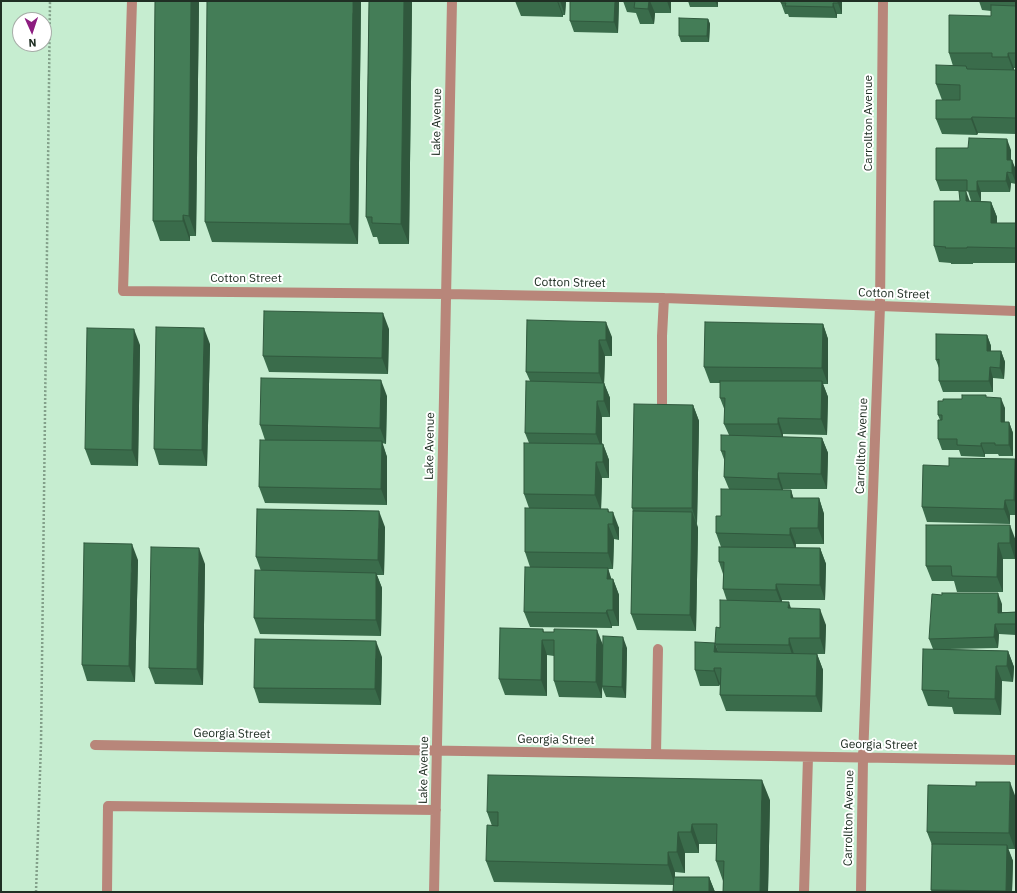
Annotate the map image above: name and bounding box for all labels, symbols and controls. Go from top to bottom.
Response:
north arrow [12,12,52,52]
text: N [28,36,37,50]
street label: Carrollton Avenue [862,75,876,171]
street label: Lake Avenue [429,88,445,156]
street label: Cotton Street [210,272,282,286]
street label: Cotton Street [534,275,606,291]
street label: Cotton Street [858,286,930,302]
street label: Carrollton Avenue [853,398,871,494]
street label: Lake Avenue [422,412,438,480]
street label: Georgia Street [193,726,271,742]
street label: Georgia Street [517,732,595,748]
street label: Lake Avenue [416,736,432,804]
street label: Georgia Street [840,737,918,753]
street label: Carrollton Avenue [841,770,857,866]

